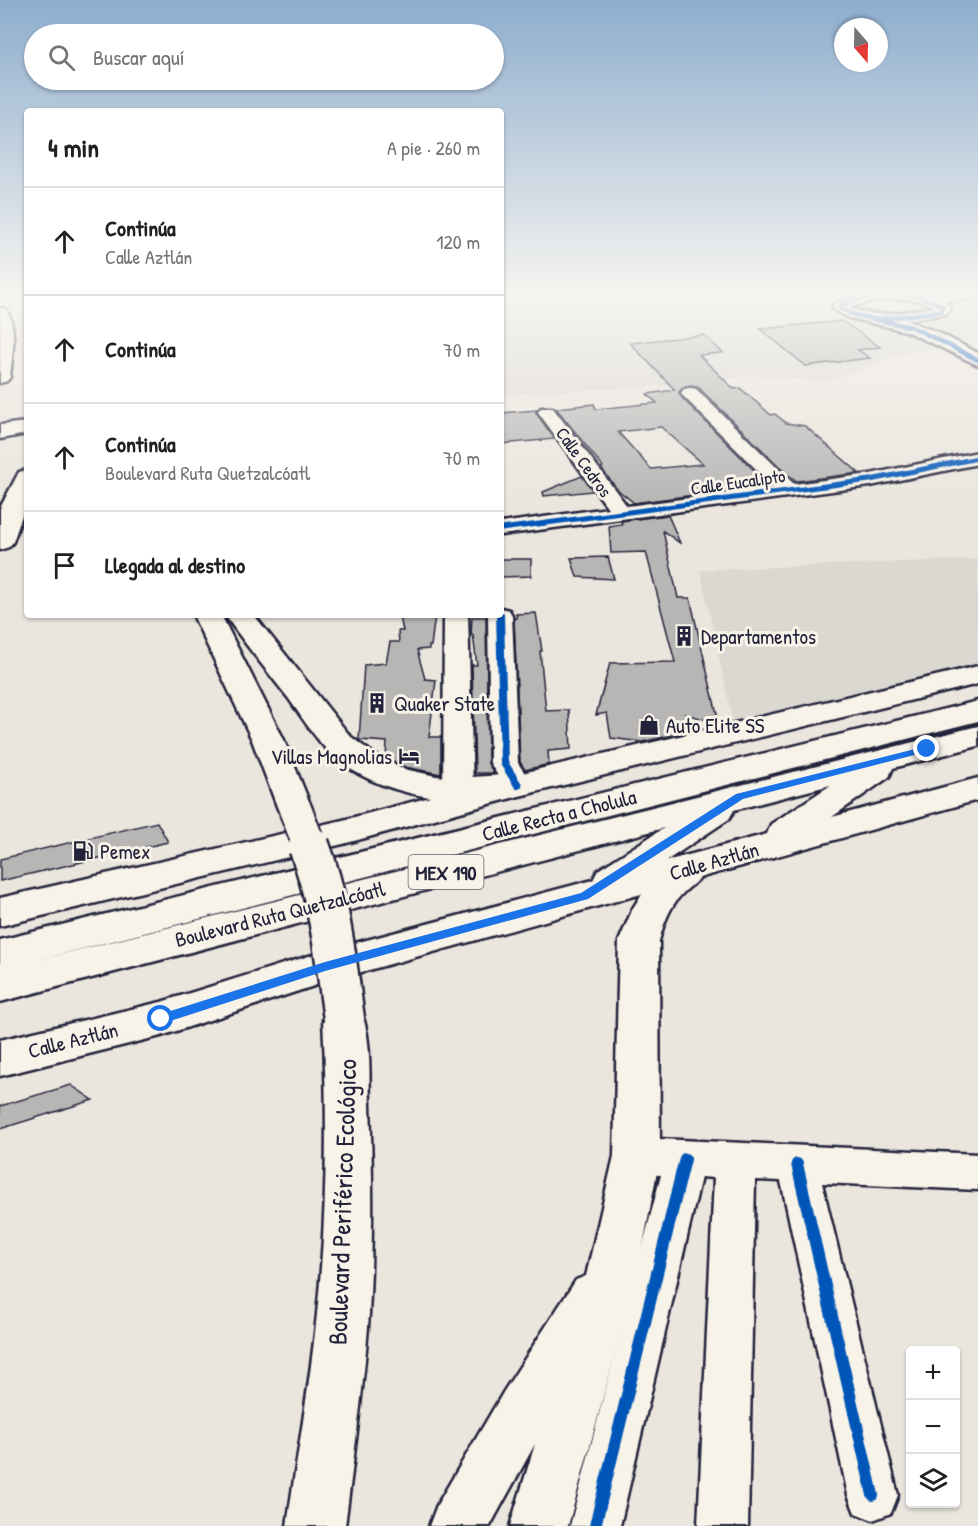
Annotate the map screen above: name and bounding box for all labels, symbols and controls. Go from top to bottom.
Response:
north arrow [834,18,888,72]
search box [24,24,504,90]
icon: search [45,41,78,74]
text: Buscar aquí [93,42,185,72]
text: 4 min [48,130,99,165]
text: A pie · 260 m [387,134,480,161]
text: Continúa [105,213,176,243]
icon: ahead [48,225,81,258]
text: 120 m [436,228,480,255]
text: Calle Aztlán [105,243,192,270]
icon: ahead [48,333,81,366]
text: Continúa [105,334,176,364]
text: 70 m [443,336,480,363]
street label: Calle Cedros [550,422,618,502]
text: Continúa [105,429,176,459]
icon: ahead [48,441,81,474]
text: 70 m [443,444,480,471]
text: Boulevard Ruta Quetzalcóatl [105,459,310,486]
street label: Calle Eucalipto [689,463,787,501]
icon: arrive [48,549,81,582]
text: Llegada al destino [105,550,245,580]
place label: Departamentos [701,622,816,651]
building icon: Departamentos [672,624,696,648]
place label: Quaker State [394,689,495,718]
building icon: Quaker State [365,691,389,715]
place label: Auto Elite SS [666,711,765,740]
shop icon: Auto Elite SS [637,713,661,737]
route end [913,735,939,761]
place label: Villas Magnolias [271,742,392,771]
hotel icon: Villas Magnolias [397,744,421,768]
street label: Calle Recta a Cholula [479,782,639,848]
street label: Calle Aztlán [666,834,762,888]
place label: Pemex [100,837,151,866]
fuel station icon: Pemex [71,839,95,863]
road number: MEX 190 [408,855,484,889]
street label: Boulevard Ruta Quetzalcóatl [172,874,389,954]
route start [147,1005,173,1031]
street label: Calle Aztlán [25,1015,121,1065]
street label: Boulevard Periférico Ecológico [320,1058,364,1346]
map controls [906,1346,960,1508]
button: + [906,1346,960,1400]
button: − [906,1400,960,1454]
button: layers [906,1454,960,1508]

